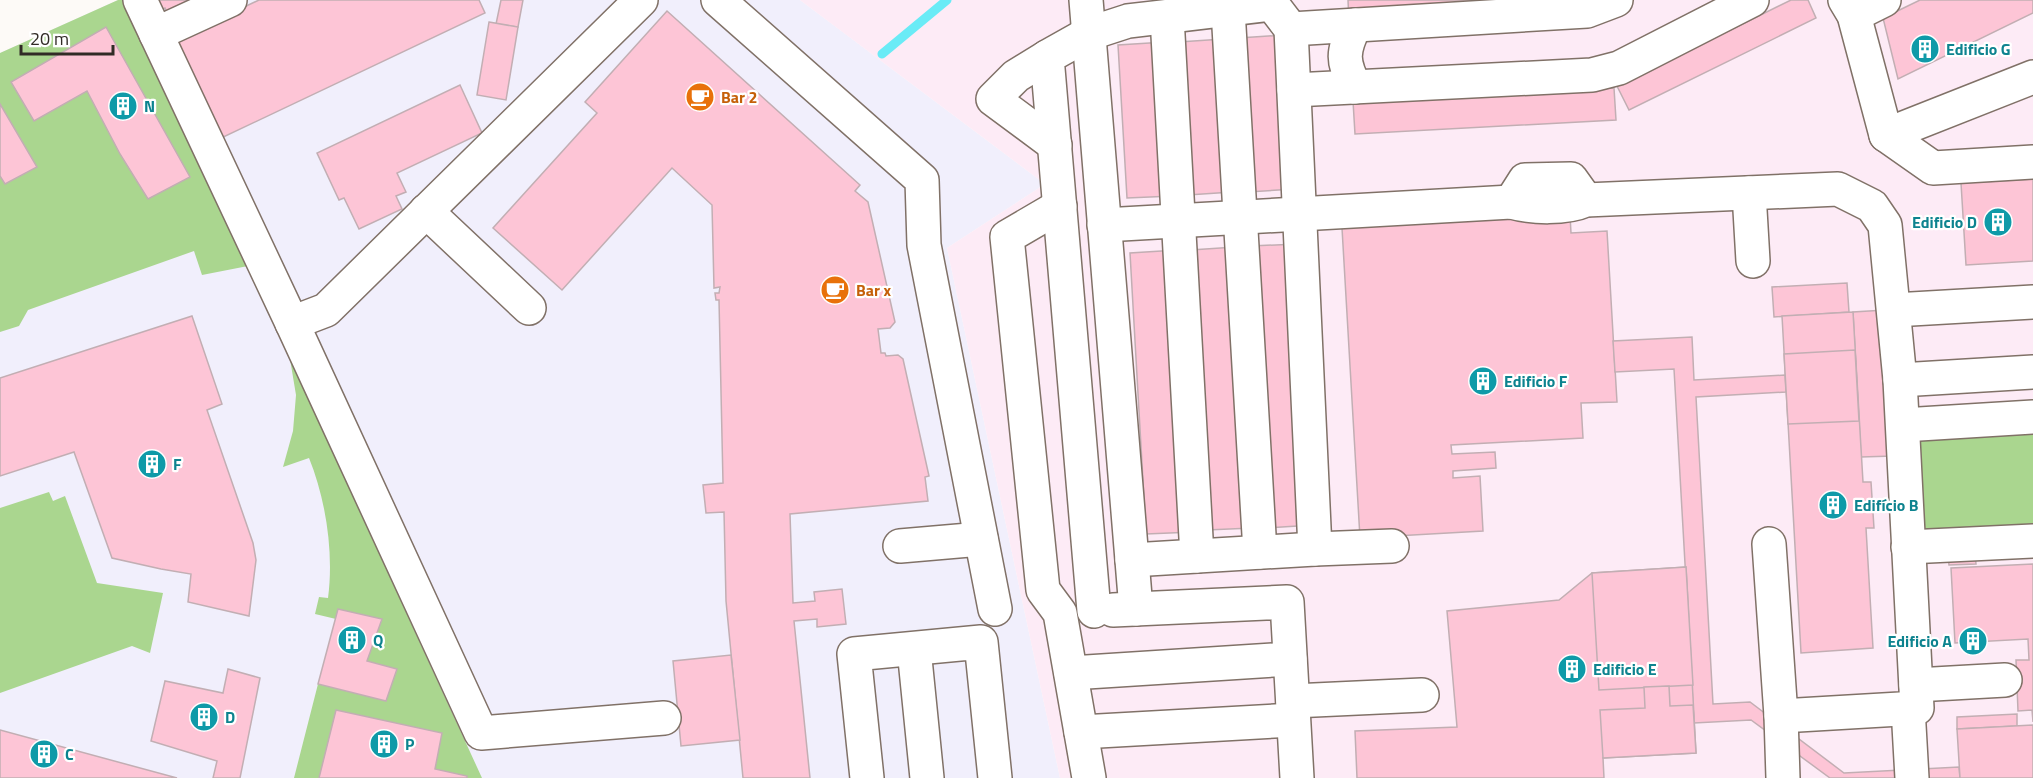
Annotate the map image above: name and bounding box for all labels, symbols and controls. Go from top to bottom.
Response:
scale bar [21,18,112,56]
text: 20 m [30,25,69,52]
building icon: Edificio G [1909,33,1941,65]
place label: Edificio G [1946,37,2011,61]
cafe icon: Bar 2 [684,81,716,113]
place label: Bar 2 [721,85,757,109]
building icon: N [107,90,139,122]
place label: N [144,94,155,118]
building icon: Edificio D [1982,206,2014,238]
place label: Edificio D [1912,210,1977,234]
cafe icon: Bar x [819,274,851,306]
place label: Bar x [856,278,891,302]
building icon: Edificio F [1467,365,1499,397]
place label: Edificio F [1504,369,1568,393]
building icon: F [136,448,168,480]
place label: F [173,452,182,476]
building icon: Edifício B [1817,489,1849,521]
place label: Edifício B [1854,493,1919,517]
building icon: Q [336,624,368,656]
building icon: Edificio A [1957,625,1989,657]
place label: Q [373,628,383,652]
place label: Edificio A [1888,629,1952,653]
building icon: Edificio E [1556,653,1588,685]
place label: Edificio E [1593,657,1657,681]
building icon: D [188,701,220,733]
place label: D [225,705,235,729]
building icon: P [368,728,400,760]
place label: P [405,732,415,756]
building icon: C [28,738,60,770]
place label: C [65,742,74,766]

